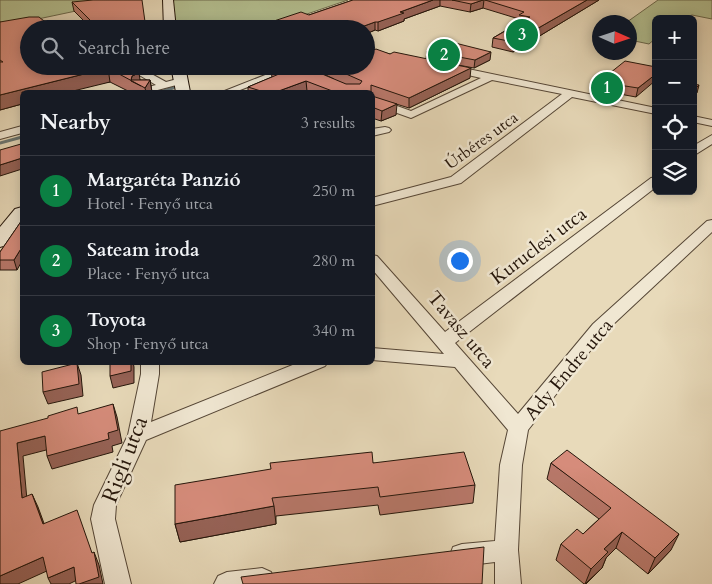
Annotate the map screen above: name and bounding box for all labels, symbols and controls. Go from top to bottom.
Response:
north arrow [592,15,637,60]
map controls [652,15,697,195]
button: + [652,15,697,60]
pin: 3 [506,16,538,54]
search box [20,20,375,75]
icon: search [38,34,66,62]
text: Search here [78,35,170,61]
pin: 2 [428,36,460,74]
button: − [652,60,697,105]
pin: 1 [591,69,623,107]
button: locate [652,105,697,150]
street label: Úrbéres utca [441,107,523,175]
text: Nearby [40,108,111,137]
text: 3 results [301,112,355,134]
button: layers [652,150,697,195]
text: Margaréta Panzió [87,167,241,193]
text: 1 [52,180,60,202]
text: 250 m [313,180,355,202]
text: Hotel · Fenyő utca [87,193,213,215]
street label: Kuruclesi utca [485,201,592,291]
text: Sateam iroda [87,237,199,263]
your location [447,248,473,274]
text: 2 [52,250,60,272]
text: 280 m [313,250,355,272]
text: Place · Fenyő utca [87,263,210,285]
street label: Tavasz utca [421,286,501,374]
text: Toyota [87,307,146,333]
street label: Ady Endre utca [519,313,619,426]
text: 3 [52,320,60,342]
text: 340 m [313,320,355,342]
text: Shop · Fenyő utca [87,333,209,355]
street label: Rigli utca [95,412,155,507]

